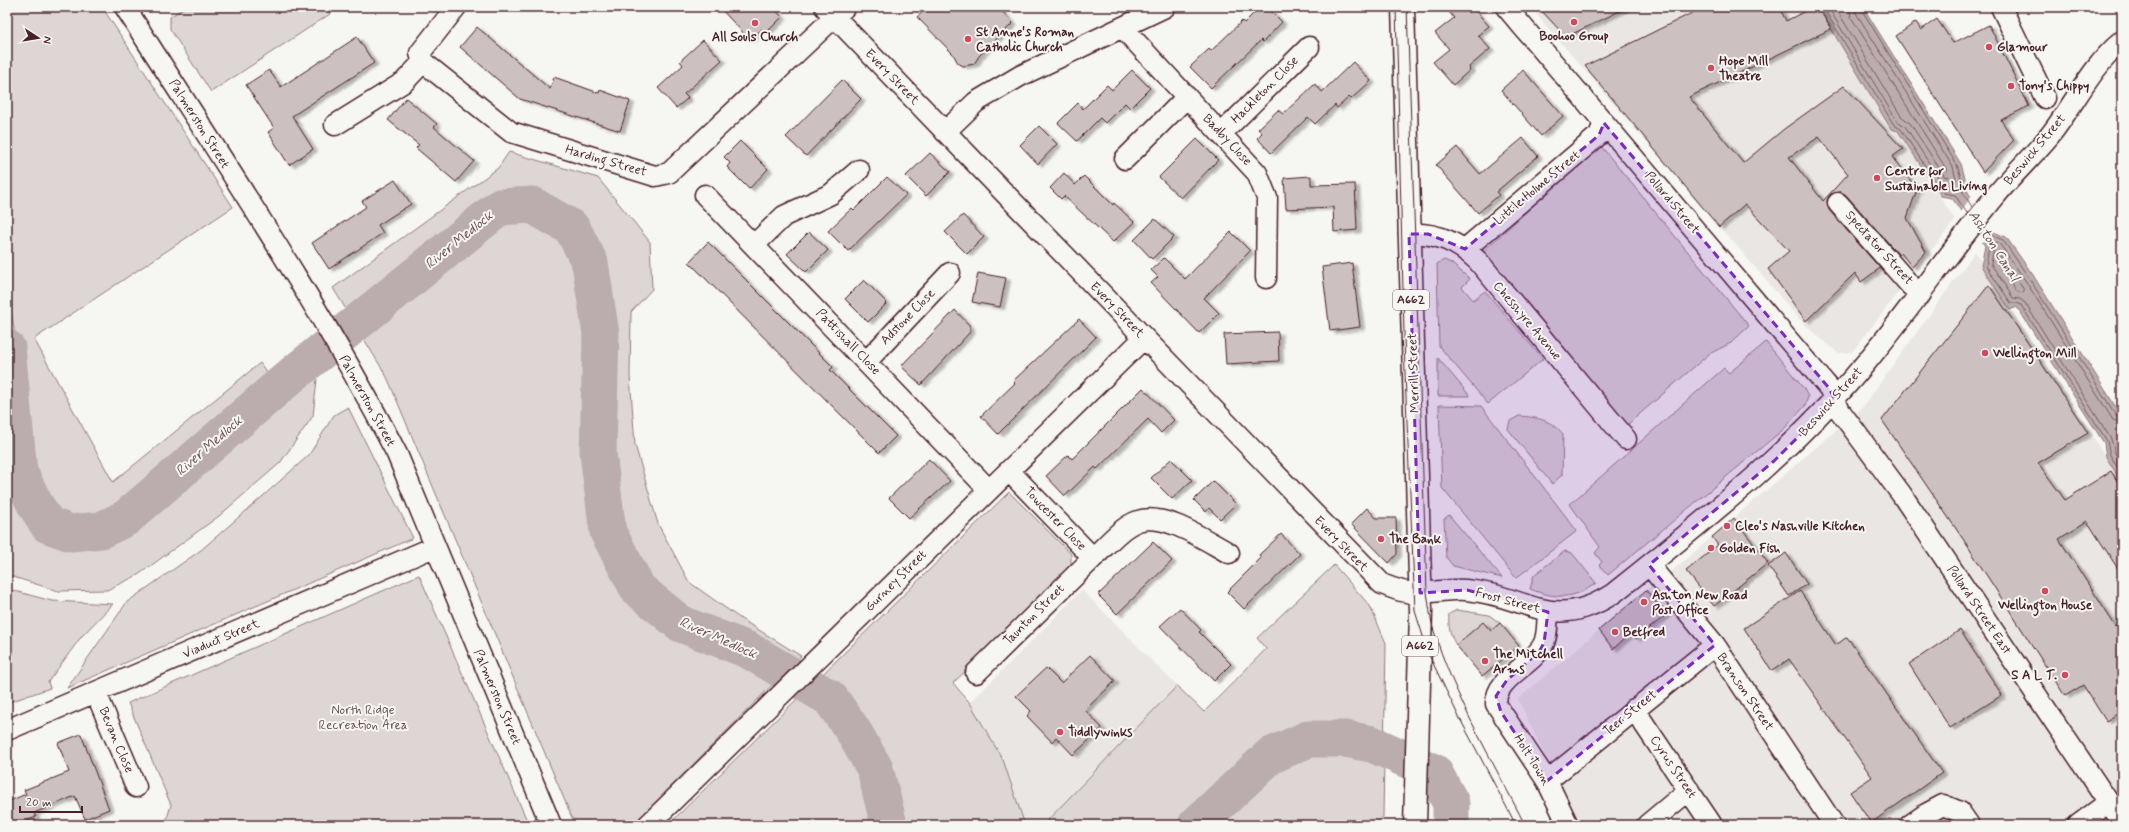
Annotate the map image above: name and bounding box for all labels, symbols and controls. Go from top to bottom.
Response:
marker: Boohoo Group [1569,17,1579,27]
north arrow [18,18,58,58]
marker: All Souls Church [750,18,760,28]
place label: St Anne's Roman Catholic Church [976,24,1075,56]
place label: Boohoo Group [1539,28,1609,45]
place label: All Souls Church [712,29,798,46]
marker: St Anne's Roman Catholic Church [963,34,973,44]
text: N [39,35,54,45]
place label: Glamour [1997,39,2048,56]
marker: Glamour [1984,42,1994,52]
street label: Every Street [861,45,923,109]
street label: Hackleton Close [1228,52,1303,127]
place label: Hope Mill Theatre [1719,53,1769,85]
marker: Hope Mill Theatre [1706,63,1716,73]
street label: Palmerston Street [165,76,233,172]
place label: Tony's Chippy [2019,78,2089,95]
marker: Tony's Chippy [2006,81,2016,91]
street label: Badby Close [1199,110,1255,170]
street label: Beswick Street [2000,111,2070,189]
street label: Harding Street [563,141,649,183]
street label: Little Holme Street [1490,147,1584,229]
place label: Centre for Sustainable Living [1885,163,1988,196]
street label: Pollard Street [1641,168,1703,238]
marker: Centre for Sustainable Living [1872,173,1882,183]
water label: River Medlock [421,206,498,273]
street label: Spectator Street [1841,207,1917,289]
water label: Ashton Canal [1964,207,2024,286]
street label: Every Street [1086,278,1148,342]
street label: Chesshyre Avenue [1489,278,1565,364]
street label: Adstone Close [877,285,939,349]
road number: A662 [1393,290,1429,310]
street label: Pattishall Close [812,305,884,379]
street label: Merrill Street [1404,333,1424,413]
place label: Wellington Mill [1992,345,2077,365]
marker: Wellington Mill [1980,348,1990,358]
street label: Palmerston Street [335,352,399,450]
street label: Beswick Street [1795,364,1867,440]
water label: River Medlock [172,411,247,480]
street label: Towcester Close [1020,483,1090,555]
street label: Every Street [1310,512,1372,576]
place label: Cleo's Nashville Kitchen [1735,518,1865,535]
marker: Cleo's Nashville Kitchen [1722,521,1732,531]
place label: The Bank [1389,531,1442,548]
marker: The Bank [1376,534,1386,544]
place label: Golden Fish [1719,540,1781,557]
marker: Golden Fish [1706,543,1716,553]
street label: Gurney Street [862,546,931,615]
street label: Pollard Street East [1943,562,2015,658]
street label: Taunton Street [1000,581,1068,649]
street label: Frost Street [1473,584,1543,618]
marker: Wellington House [2040,586,2050,596]
place label: Ashton New Road Post Office [1652,587,1748,619]
marker: Ashton New Road Post Office [1639,597,1649,607]
place label: Wellington House [1997,597,2093,617]
water label: River Medlock [677,613,760,663]
street label: Viaduct Street [180,615,262,663]
place label: Betfred [1623,624,1666,641]
marker: Betfred [1610,627,1620,637]
road number: A662 [1402,636,1438,656]
place label: The Mitchell Arms [1493,646,1564,678]
street label: Palmerston Street [469,647,525,747]
street label: Branson Street [1713,650,1777,734]
marker: The Mitchell Arms [1480,656,1490,666]
place label: S A L T. [2011,667,2057,684]
marker: S A L T. [2060,670,2070,680]
street label: Teer Street [1600,686,1660,740]
park label: North Ridge Recreation Area [318,702,408,734]
street label: Bevan Close [95,705,138,776]
place label: Tiddlywinks [1068,724,1132,741]
marker: Tiddlywinks [1055,727,1065,737]
street label: Holt Town [1510,731,1554,789]
street label: Cyrus Street [1646,732,1700,802]
scale bar [20,788,82,814]
text: 20 m [26,795,52,811]

